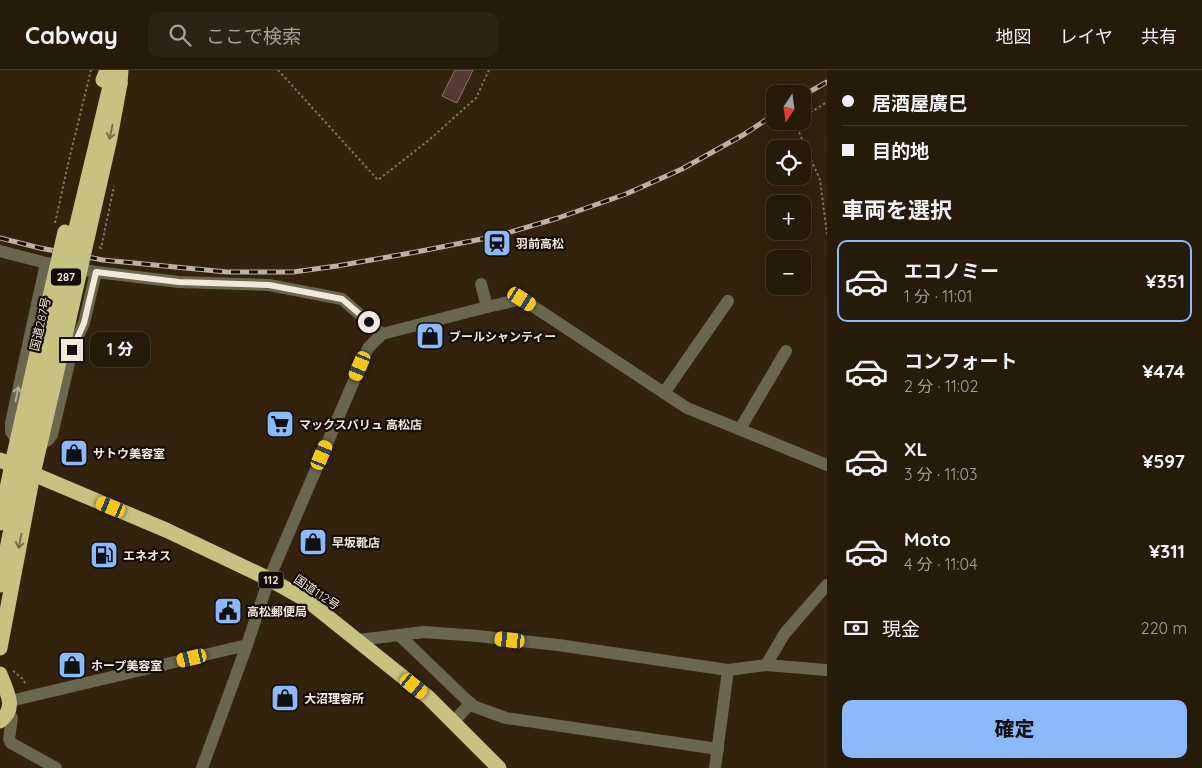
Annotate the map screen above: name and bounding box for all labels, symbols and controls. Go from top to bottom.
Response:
search box [148,12,498,57]
text: Cabway [25,20,118,50]
icon: search [166,21,194,49]
text: ここで検索 [206,24,301,48]
text: 地図 [996,25,1032,48]
text: レイヤ [1060,25,1113,48]
text: 共有 [1141,25,1177,48]
north arrow [766,85,811,130]
map controls [766,85,811,295]
text: 居酒屋廣巳 [872,91,967,115]
one-way arrow [105,124,115,140]
text: 目的地 [872,139,929,163]
button: locate [766,140,811,185]
button: + [766,195,811,240]
text: 車両を選択 [842,196,952,224]
station icon: 羽前高松 [482,228,512,258]
place label: 羽前高松 [516,236,564,251]
button: − [766,250,811,295]
icon: car [844,259,889,304]
text: エコノミー [904,259,999,283]
road number: 287 [51,268,81,286]
text: ¥351 [1145,269,1185,293]
car [505,285,538,313]
text: 1 分 · 11:01 [904,286,972,306]
street label: 国道287号 [27,296,53,352]
route start [358,311,380,333]
shop icon: ブールシャンティー [415,321,445,351]
place label: ブールシャンティー [449,329,556,344]
callout: 1 分 [90,332,150,368]
route end [61,339,83,361]
text: 1 分 [107,339,133,359]
car [347,349,372,383]
icon: car [844,349,889,394]
text: コンフォート [904,349,1017,373]
text: ¥474 [1142,359,1185,383]
text: 2 分 · 11:02 [904,376,978,396]
one-way arrow [13,386,22,402]
supermarket icon: マックスバリュ 高松店 [265,409,295,439]
place label: マックスバリュ 高松店 [299,417,422,432]
text: XL [904,437,927,461]
shop icon: サトウ美容室 [59,438,89,468]
car [309,438,334,472]
icon: car [844,439,889,484]
place label: サトウ美容室 [93,446,165,461]
text: ¥597 [1142,449,1185,473]
text: 3 分 · 11:03 [904,464,977,484]
car [94,494,127,520]
shop icon: 早坂靴店 [298,527,328,557]
text: Moto [904,527,951,551]
icon: car [844,529,889,574]
one-way arrow [15,533,25,549]
place label: 早坂靴店 [332,535,380,550]
text: ¥311 [1149,539,1185,563]
fuel station icon: エネオス [89,540,119,570]
place label: エネオス [123,548,171,563]
text: 4 分 · 11:04 [904,554,977,574]
street label: 国道112号 [291,571,343,613]
road number: 112 [258,572,284,588]
public building icon: 高松郵便局 [213,596,243,626]
place label: 高松郵便局 [247,604,307,619]
icon: cash [842,614,870,642]
text: 現金 [882,617,920,641]
text: 220 m [1141,618,1187,638]
car [494,631,525,649]
car [175,647,208,669]
shop icon: ホープ美容室 [57,650,87,680]
place label: ホープ美容室 [91,658,162,673]
car [397,671,430,701]
shop icon: 大沼理容所 [270,683,300,713]
place label: 大沼理容所 [304,691,364,706]
button: 確定 [842,700,1187,758]

